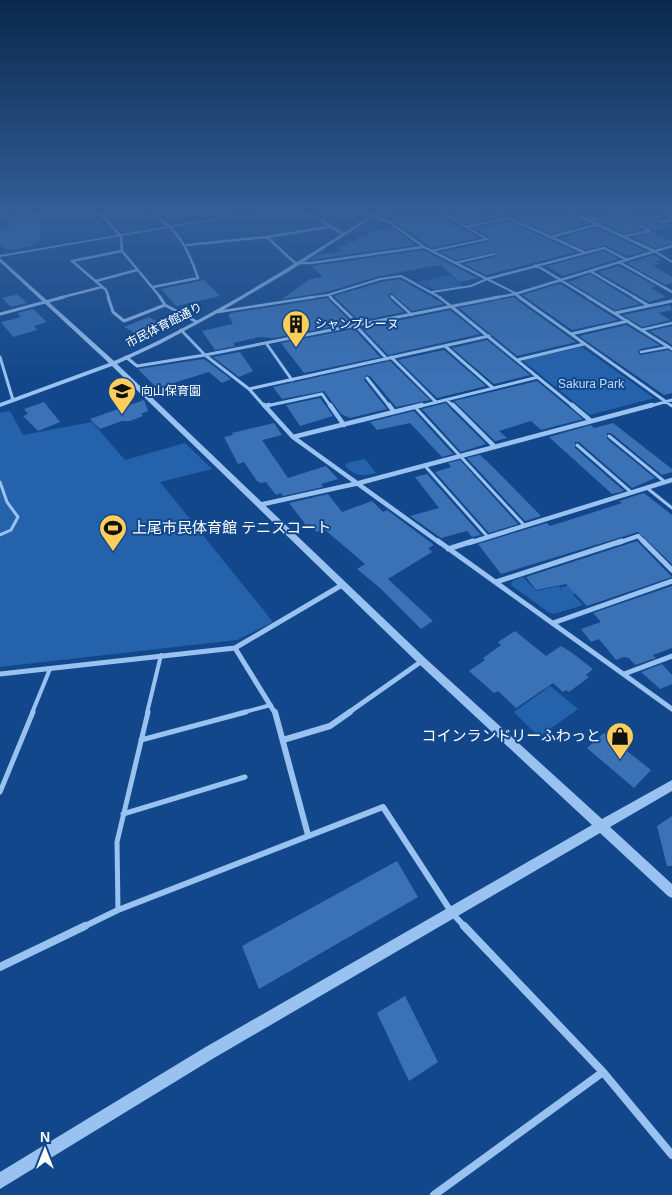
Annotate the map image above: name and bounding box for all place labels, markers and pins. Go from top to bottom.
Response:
building icon: シャンプレーヌ [281,309,311,348]
place label: シャンプレーヌ [315,317,399,331]
school or university icon: 向山保育園 [107,376,137,415]
place label: 向山保育園 [141,384,201,398]
sports icon: 上尾市民体育館 テニスコート [98,513,128,552]
place label: 上尾市民体育館 テニスコート [132,519,331,536]
shop icon: コインランドリーふわっと [605,721,635,760]
place label: コインランドリーふわっと [422,727,601,744]

